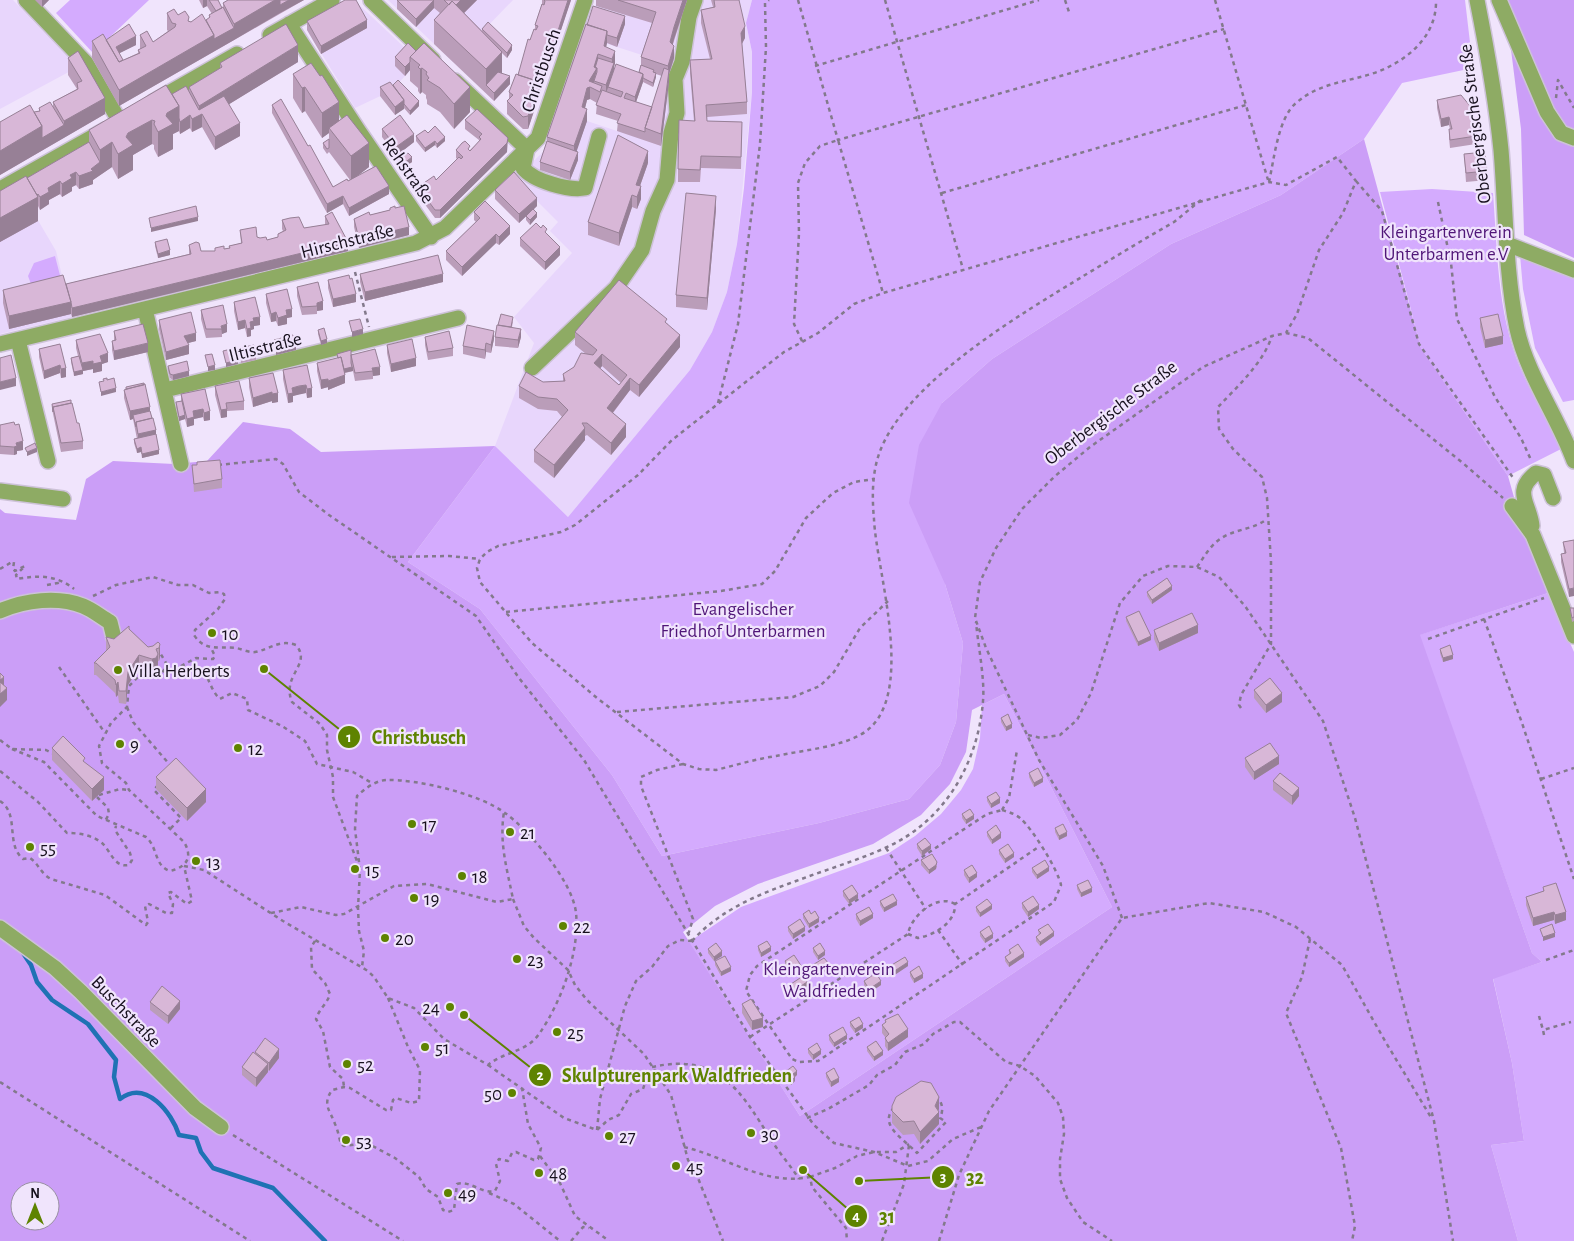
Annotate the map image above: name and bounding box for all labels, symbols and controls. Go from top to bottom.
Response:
street label: Christbusch [518,26,565,115]
street label: Oberbergische Straße [1456,43,1495,205]
street label: Rehstraße [378,134,437,207]
street label: Hirschstraße [299,221,396,262]
park label: Kleingartenverein Unterbarmen e.V [1380,223,1512,264]
street label: Iltisstraße [227,329,304,366]
street label: Oberbergische Straße [1041,357,1181,469]
park label: Evangelischer Friedhof Unterbarmen [661,600,825,641]
place label: 10 [222,625,239,644]
marker: 10 [206,627,218,639]
place label: Villa Herberts [128,662,230,681]
marker: Villa Herberts [112,664,124,676]
callout: Christbusch [337,719,476,754]
text: Christbusch [372,728,466,748]
text: 1 [346,730,352,745]
place label: 9 [130,736,139,755]
marker: 9 [114,738,126,750]
place label: 12 [248,740,264,759]
marker: 12 [232,742,244,754]
place label: 17 [422,816,437,835]
marker: 17 [406,818,418,830]
place label: 21 [520,824,535,843]
marker: 21 [504,826,516,838]
place label: 55 [40,839,56,858]
marker: 55 [24,841,36,853]
place label: 13 [206,853,220,872]
marker: 13 [190,855,202,867]
place label: 15 [365,861,380,880]
marker: 15 [349,863,361,875]
place label: 18 [472,868,488,887]
marker: 18 [456,870,468,882]
place label: 19 [424,890,440,909]
marker: 19 [408,892,420,904]
place label: 22 [573,918,591,937]
marker: 22 [557,920,569,932]
place label: 20 [395,930,414,949]
marker: 20 [379,932,391,944]
place label: 23 [527,951,543,970]
marker: 23 [511,953,523,965]
park label: Kleingartenverein Waldfrieden [763,960,895,1001]
street label: Buschstraße [87,973,164,1051]
place label: 24 [422,999,440,1018]
marker: 24 [444,1001,456,1013]
place label: 25 [567,1024,584,1043]
marker: 25 [551,1026,563,1038]
place label: 51 [435,1039,449,1058]
marker: 51 [419,1041,431,1053]
place label: 52 [357,1056,374,1075]
callout: Skulpturenpark Waldfrieden [527,1057,802,1092]
marker: 52 [341,1058,353,1070]
text: Skulpturenpark Waldfrieden [562,1066,792,1086]
text: 2 [536,1068,544,1083]
place label: 50 [484,1085,502,1104]
marker: 50 [506,1087,518,1099]
place label: 30 [761,1125,779,1144]
marker: 30 [745,1127,757,1139]
place label: 27 [619,1128,636,1147]
marker: 27 [603,1130,615,1142]
place label: 53 [356,1132,372,1151]
marker: 53 [340,1134,352,1146]
place label: 45 [686,1158,703,1177]
callout: 32 [931,1159,994,1194]
marker: 45 [670,1160,682,1172]
place label: 48 [549,1165,567,1184]
marker: 48 [533,1167,545,1179]
text: 32 [966,1168,984,1188]
text: 3 [940,1170,946,1185]
north arrow [10,1181,60,1231]
place label: 49 [458,1185,476,1204]
text: N [30,1187,40,1201]
marker: 49 [442,1187,454,1199]
callout: 31 [844,1198,904,1233]
text: 31 [879,1207,895,1227]
text: 4 [852,1209,860,1224]

